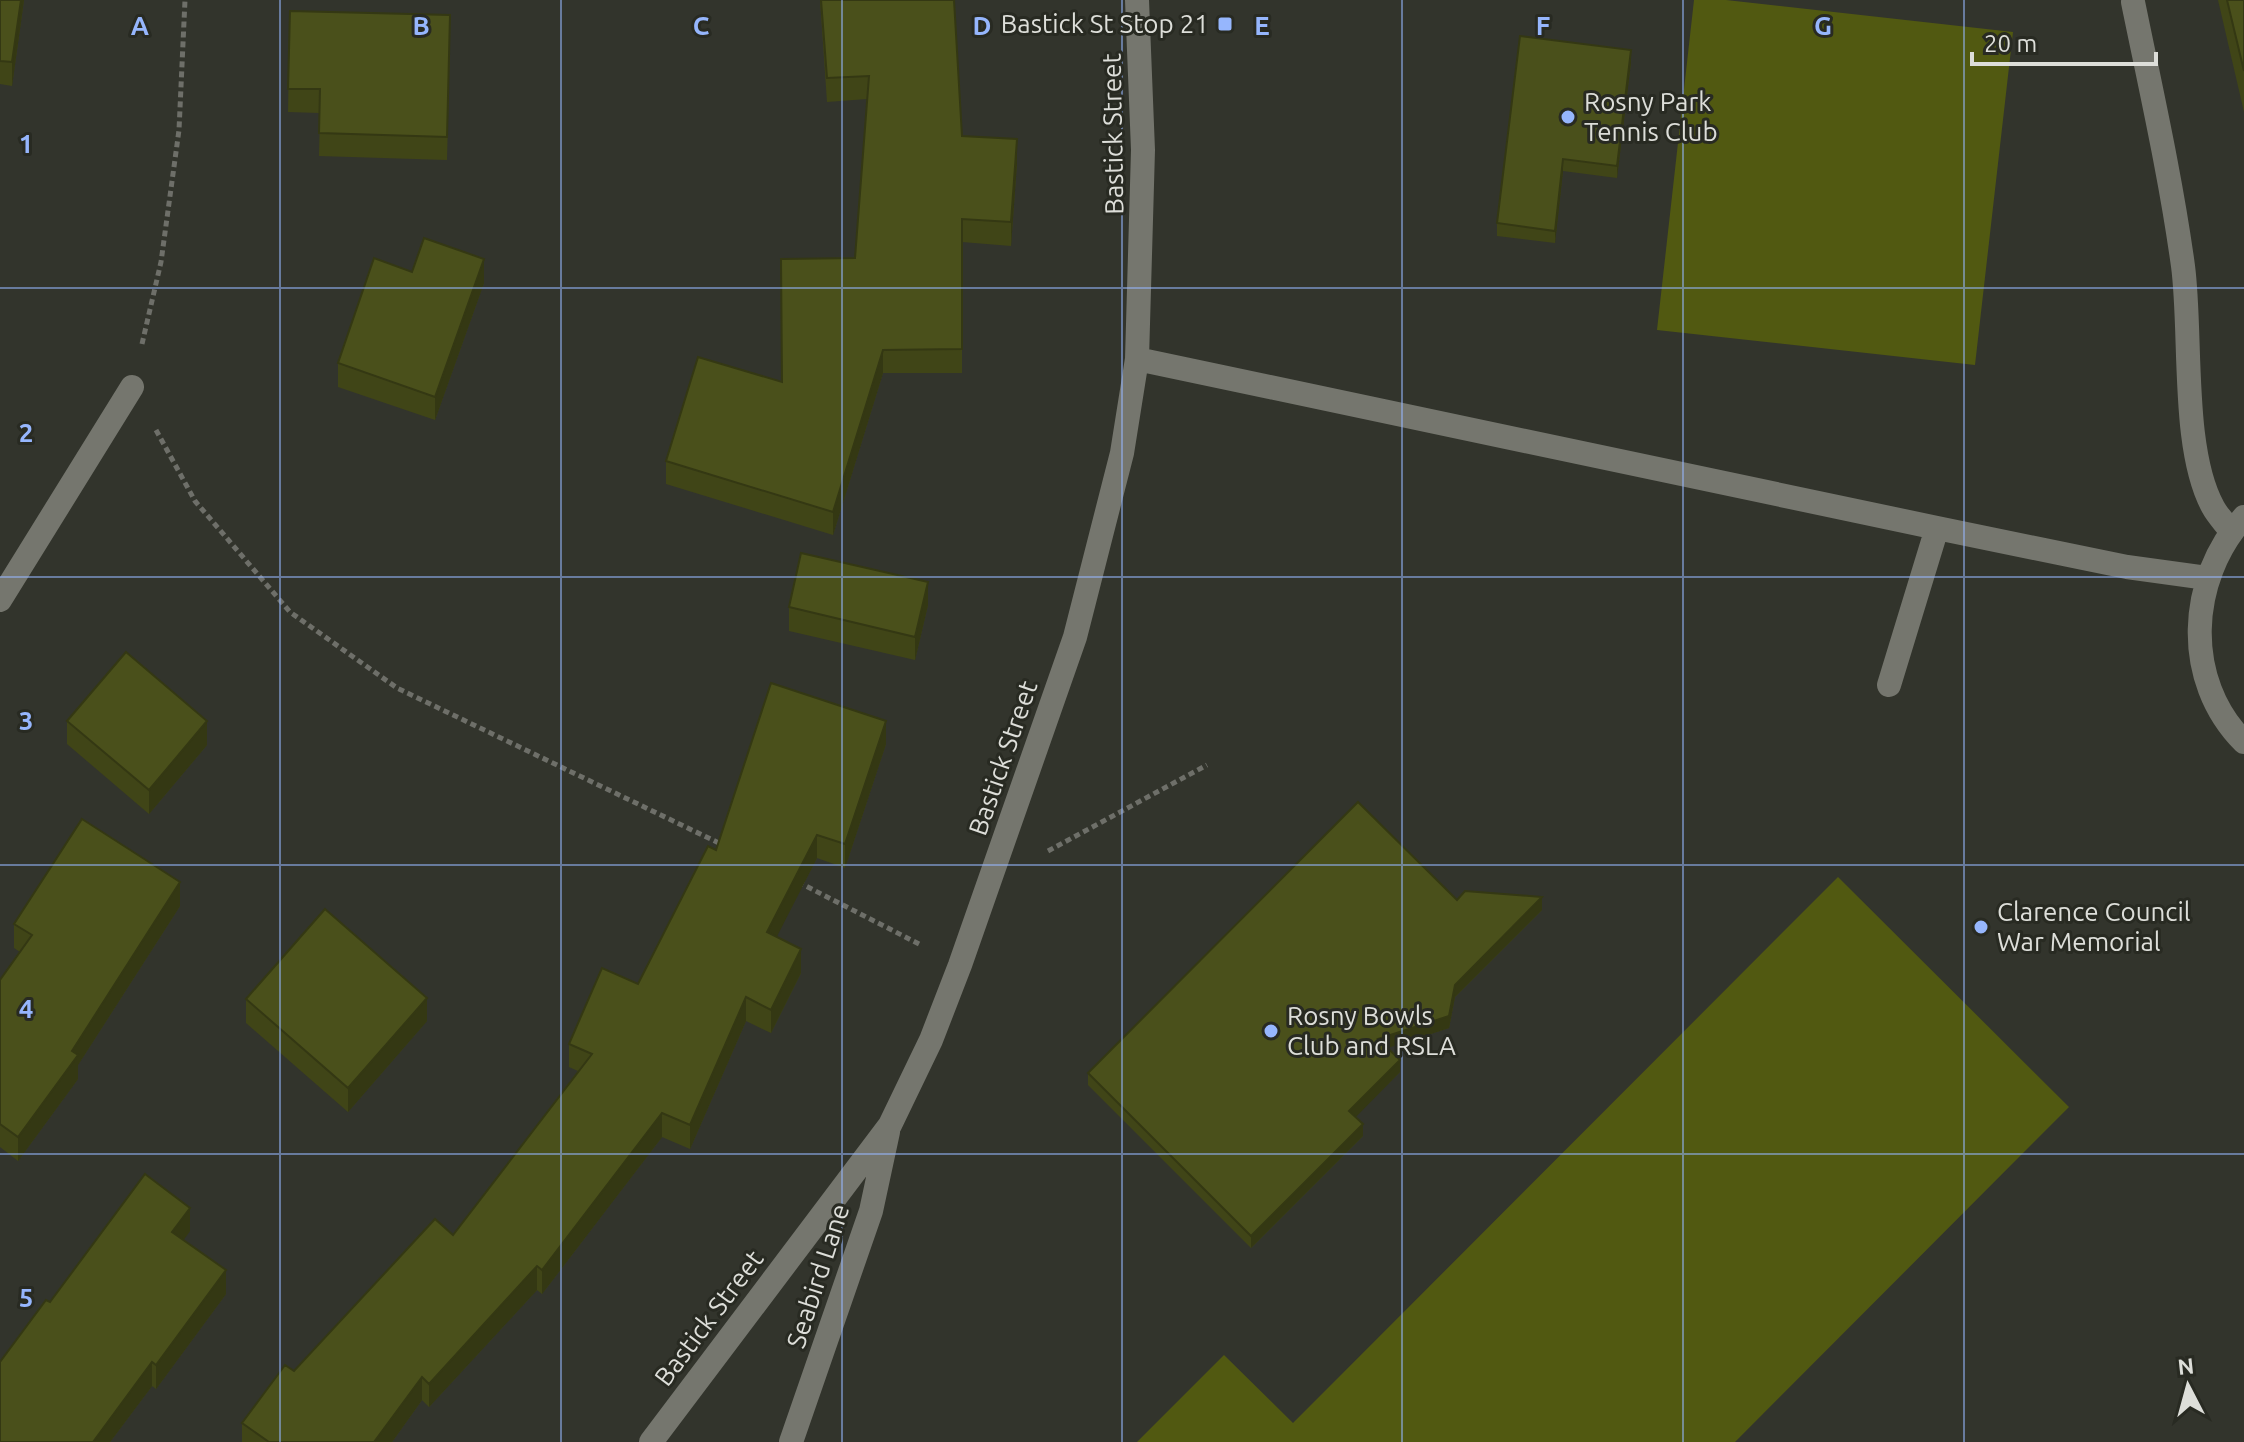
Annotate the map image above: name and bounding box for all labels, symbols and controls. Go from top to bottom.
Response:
place label: Bastick St Stop 21 [1001,9,1209,38]
text: A [131,11,150,40]
text: B [412,11,430,40]
text: C [693,11,710,40]
text: D [973,11,991,40]
text: E [1254,11,1270,40]
text: F [1536,11,1550,40]
text: G [1814,11,1832,40]
marker: Bastick St Stop 21 [1216,15,1234,33]
scale bar [1972,16,2156,66]
text: 20 m [1984,30,2037,57]
street label: Bastick Street [1097,53,1128,215]
place label: Rosny Park Tennis Club [1584,87,1718,146]
marker: Rosny Park Tennis Club [1559,108,1577,126]
text: 1 [19,129,33,158]
text: 2 [19,418,33,447]
street label: Bastick Street [963,677,1043,839]
text: 3 [19,706,33,735]
place label: Clarence Council War Memorial [1997,897,2191,956]
marker: Clarence Council War Memorial [1972,918,1990,936]
text: 4 [19,994,33,1023]
place label: Rosny Bowls Club and RSLA [1287,1001,1456,1060]
marker: Rosny Bowls Club and RSLA [1262,1022,1280,1040]
street label: Seabird Lane [781,1200,854,1352]
street label: Bastick Street [648,1244,769,1391]
text: 5 [19,1283,33,1312]
north arrow [2148,1346,2228,1426]
text: N [2176,1352,2195,1379]

